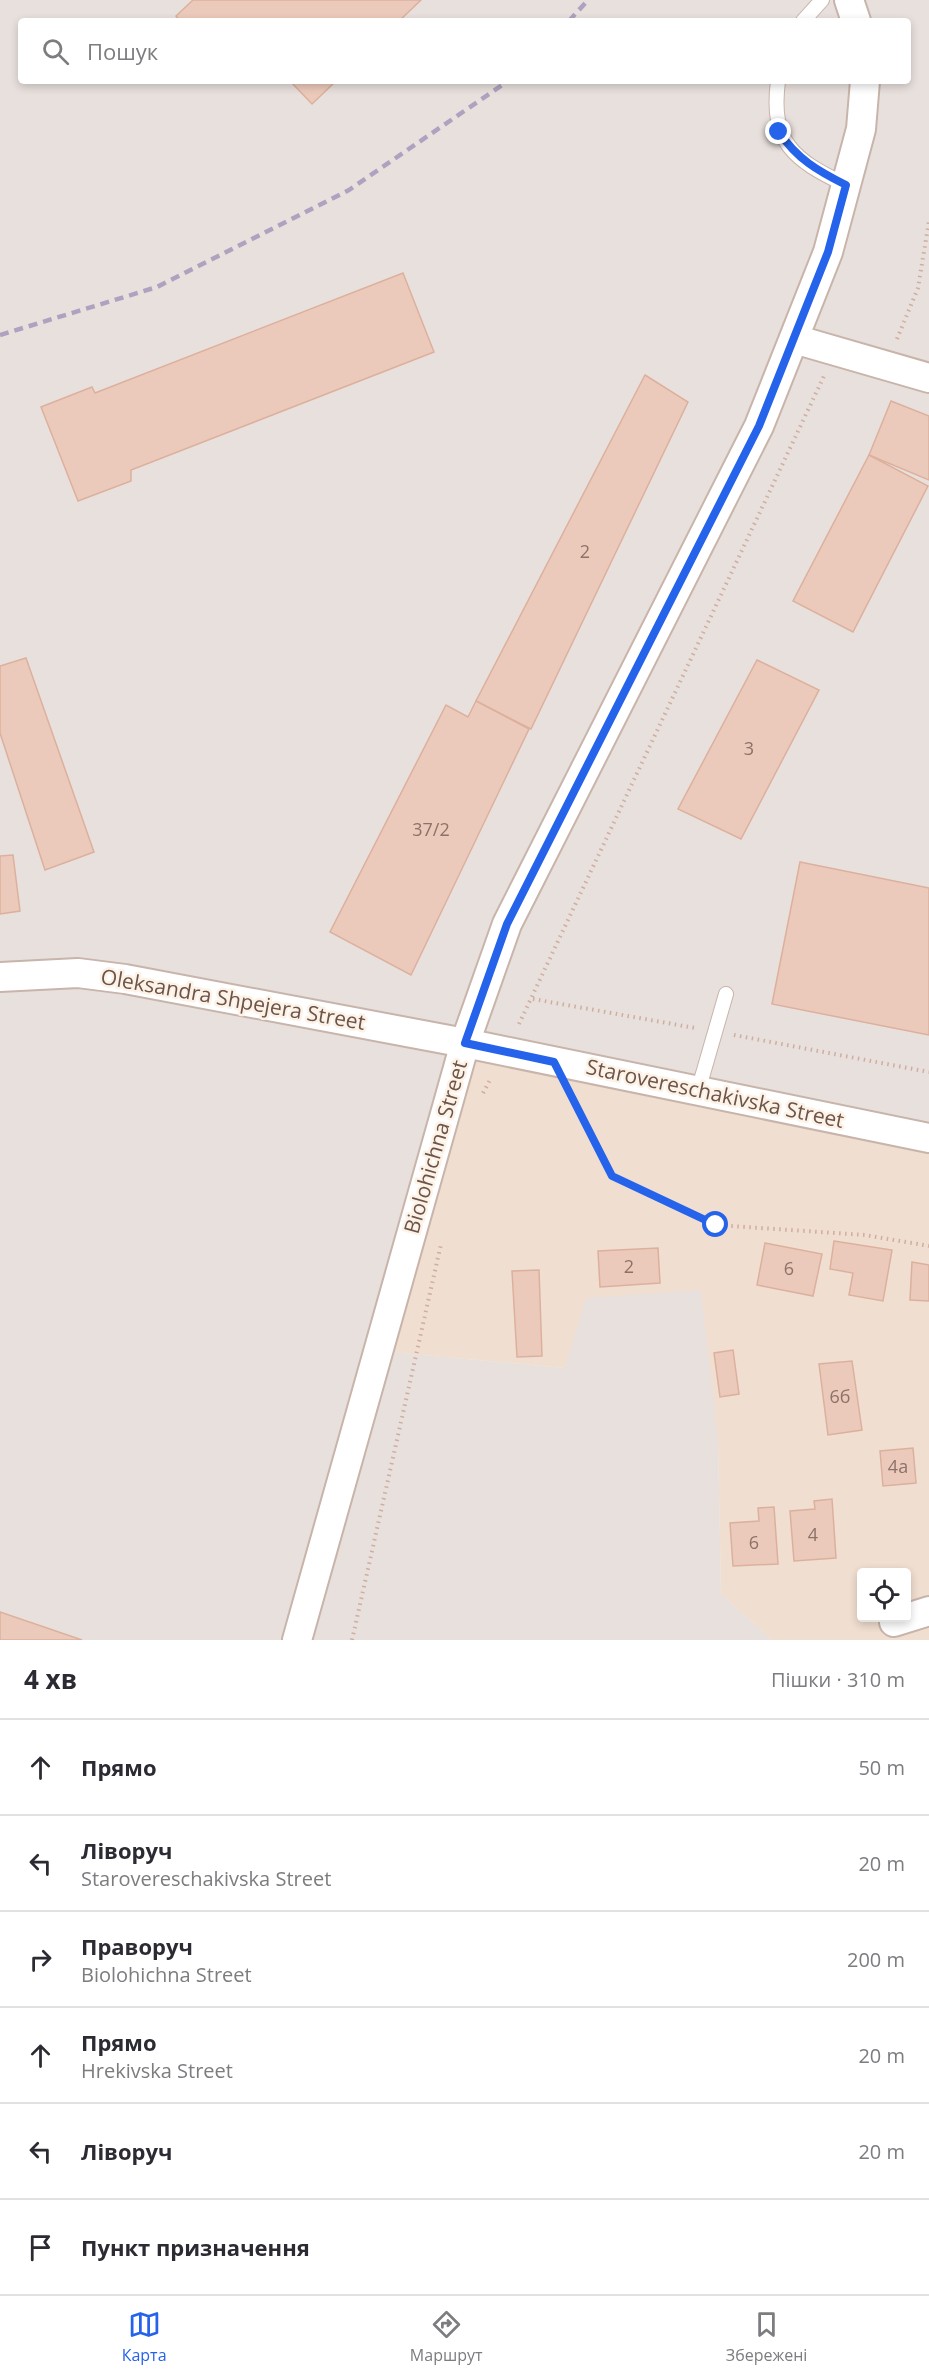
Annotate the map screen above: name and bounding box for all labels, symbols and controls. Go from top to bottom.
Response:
search box [18,18,911,84]
icon: search [39,35,72,68]
text: Пошук [87,36,158,66]
route end [765,118,791,144]
house number: 2 [580,539,590,563]
house number: 3 [744,736,754,760]
house number: 37/2 [412,817,450,841]
street label: Oleksandra Shpejera Street [99,962,368,1036]
street label: Starovereschakivska Street [584,1052,847,1134]
street label: Biolohichna Street [397,1057,473,1237]
route start [702,1211,728,1237]
house number: 2 [624,1254,634,1278]
house number: 6 [784,1256,794,1280]
house number: 6б [830,1384,851,1408]
house number: 4а [888,1454,908,1478]
house number: 4 [808,1522,818,1546]
house number: 6 [749,1530,759,1554]
map controls [857,1568,911,1622]
button: locate [857,1568,911,1622]
text: 4 хв [24,1661,77,1697]
text: Пішки · 310 m [771,1666,905,1693]
icon: ahead [24,1751,57,1784]
text: Прямо [81,1752,157,1782]
text: 50 m [858,1754,905,1781]
text: Ліворуч [81,1835,172,1865]
icon: left [24,1847,57,1880]
text: 20 m [858,1850,905,1877]
text: Starovereschakivska Street [81,1865,331,1892]
text: Праворуч [81,1931,193,1961]
icon: right [24,1943,57,1976]
text: 200 m [847,1946,905,1973]
text: Biolohichna Street [81,1961,252,1988]
text: Прямо [81,2027,157,2057]
icon: ahead [24,2039,57,2072]
text: 20 m [858,2042,905,2069]
text: Hrekivska Street [81,2057,233,2084]
icon: left [24,2135,57,2168]
text: Ліворуч [81,2136,172,2166]
text: 20 m [858,2138,905,2165]
icon: arrive [24,2231,57,2264]
text: Пункт призначення [81,2232,310,2262]
tab: Карта [122,2308,167,2366]
tab: Маршрут [410,2308,482,2366]
tab: Збережені [726,2308,807,2366]

